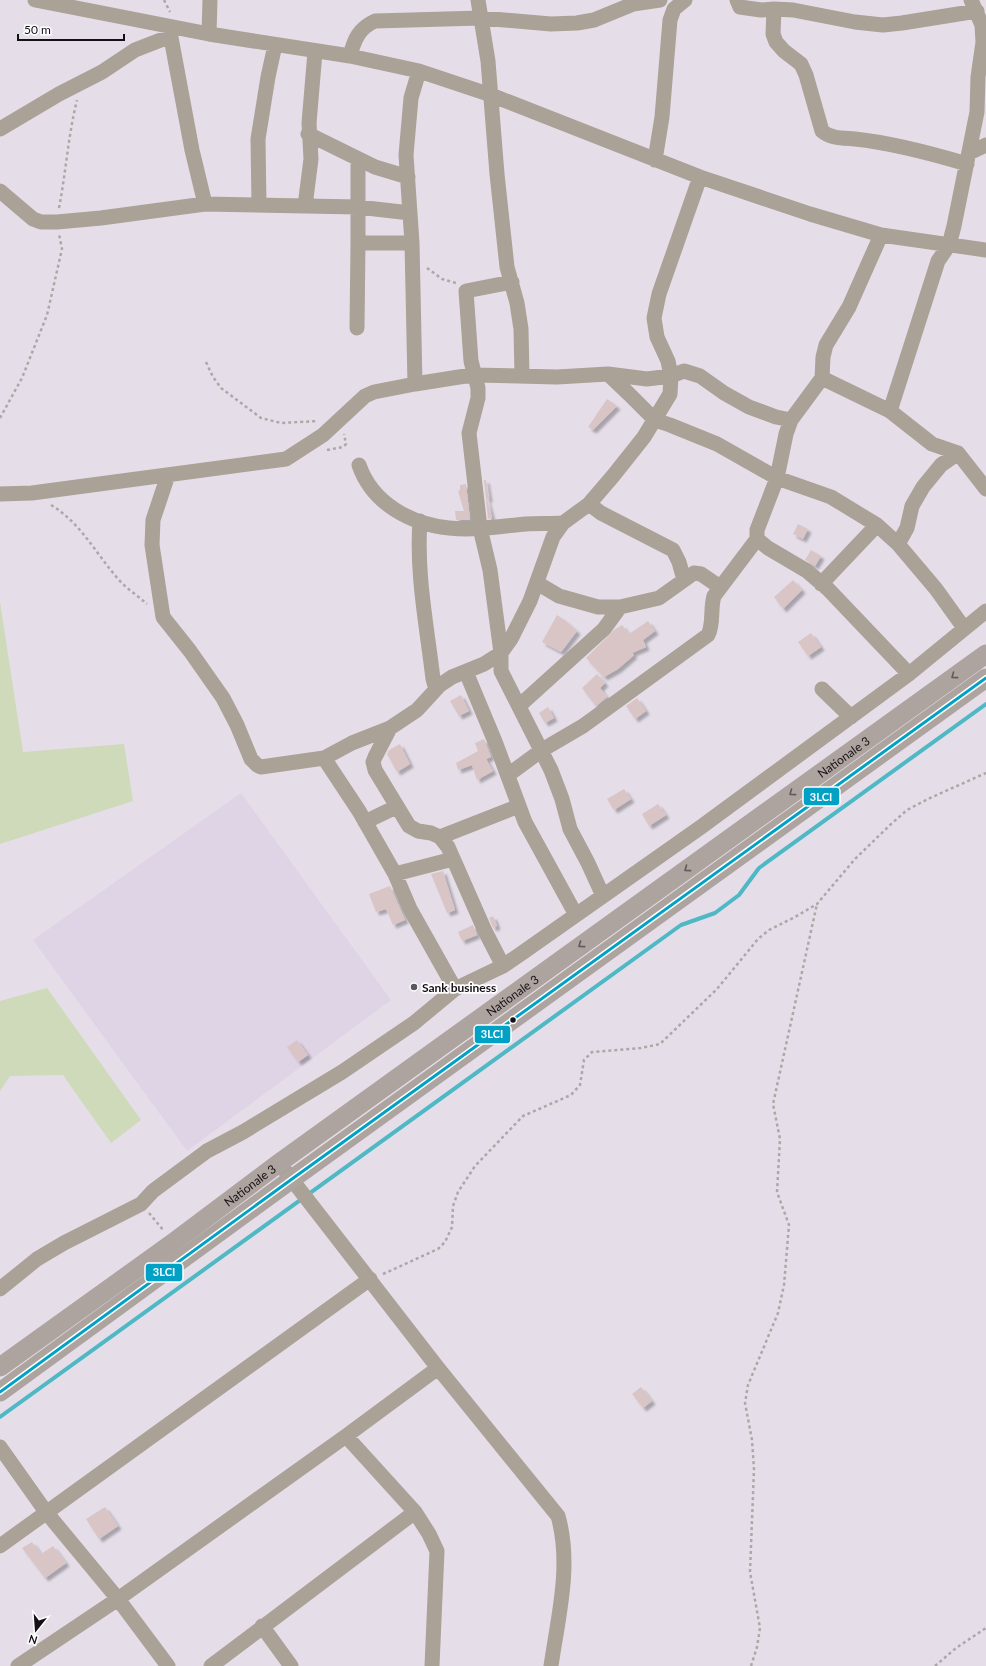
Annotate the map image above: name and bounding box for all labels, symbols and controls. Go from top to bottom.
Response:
scale bar [18,16,124,42]
text: 50 m [24,22,51,37]
one-way arrow [952,672,959,679]
street label: Nationale 3 [814,733,872,781]
line badge: 3LCI [803,787,840,806]
one-way arrow [789,788,796,796]
text: 3LCI [810,790,832,803]
one-way arrow [684,864,691,871]
one-way arrow [578,940,585,948]
street label: Nationale 3 [483,971,541,1019]
place label: Sank business [422,980,496,995]
marker: Sank business [409,982,419,992]
unlabelled marker [508,1015,518,1025]
line badge: 3LCI [474,1025,511,1044]
text: 3LCI [481,1027,503,1040]
street label: Nationale 3 [221,1161,279,1209]
line badge: 3LCI [145,1263,183,1282]
text: 3LCI [153,1265,175,1278]
north arrow [16,1610,56,1650]
text: N [27,1633,39,1647]

